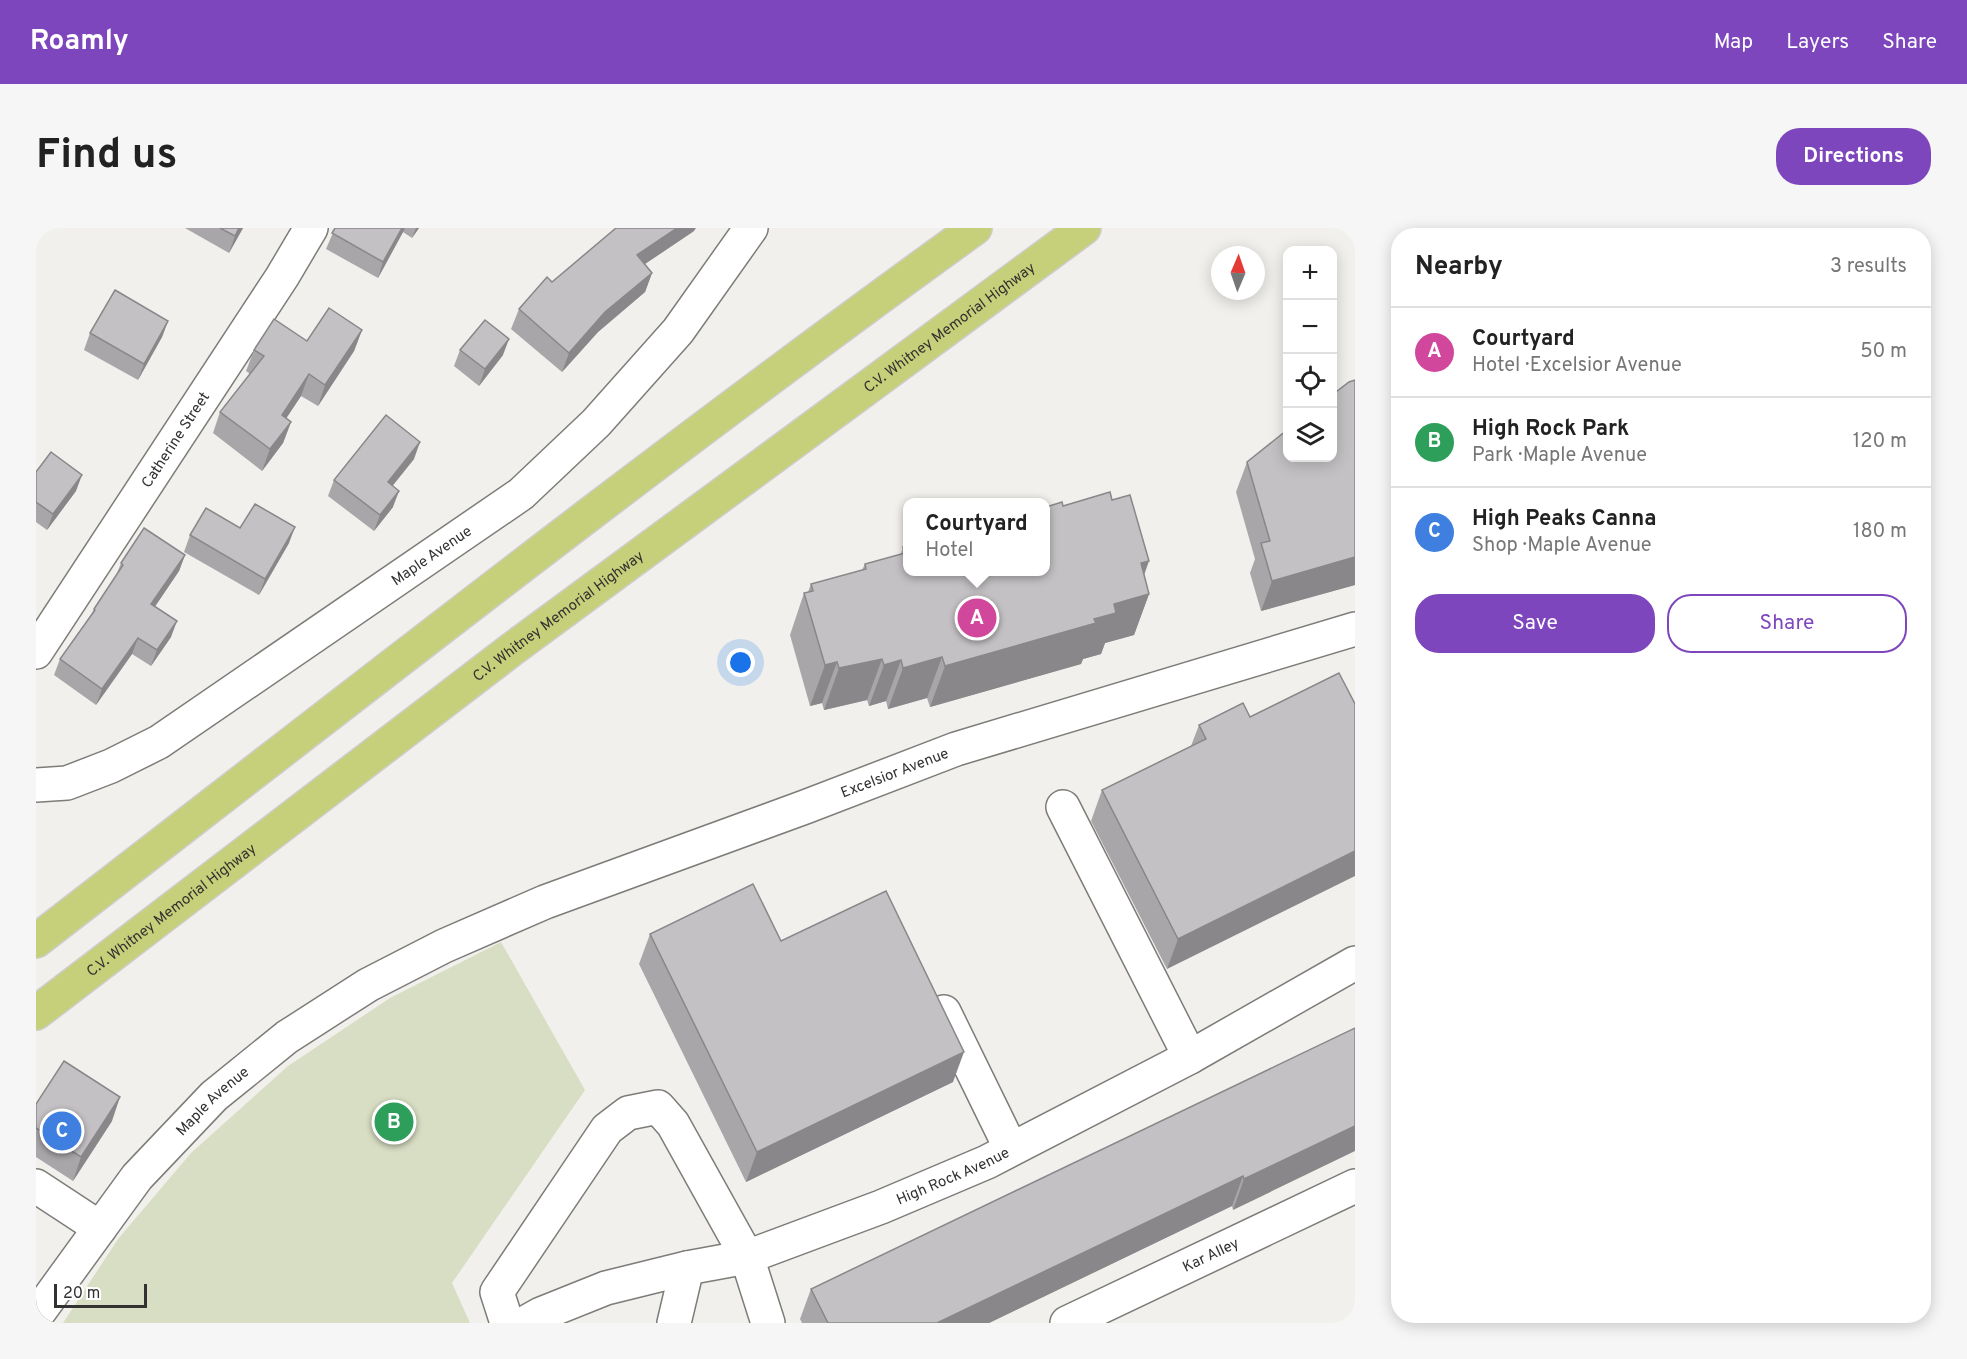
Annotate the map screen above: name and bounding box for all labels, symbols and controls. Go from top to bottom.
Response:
text: Roamly [30,24,129,60]
text: Map [1714,29,1753,56]
text: Layers [1786,29,1849,56]
text: Share [1882,29,1937,56]
button: Directions [1776,128,1931,185]
text: Find us [36,130,177,183]
north arrow [1211,246,1265,300]
map controls [1283,246,1337,462]
button: + [1283,246,1337,300]
text: Nearby [1415,251,1503,284]
text: 3 results [1830,254,1907,280]
street label: C.V. Whitney Memorial Highway [860,259,1040,398]
button: − [1283,300,1337,354]
text: Courtyard [1472,326,1575,353]
text: A [1427,339,1442,365]
text: 50 m [1860,339,1907,365]
text: Hotel · Excelsior Avenue [1472,353,1682,379]
button: locate [1283,354,1337,408]
street label: Catherine Street [138,389,215,492]
button: layers [1283,408,1337,462]
text: High Rock Park [1472,416,1629,443]
text: B [1428,429,1441,455]
text: 120 m [1853,429,1907,455]
text: Park · Maple Avenue [1472,443,1647,469]
popup [903,498,1050,576]
text: High Peaks Canna [1472,506,1657,533]
text: Courtyard [925,511,1028,538]
text: C [1428,519,1441,545]
text: 180 m [1853,519,1907,545]
street label: Maple Avenue [388,522,476,591]
text: Shop · Maple Avenue [1472,533,1652,559]
text: Hotel [925,538,974,564]
street label: C.V. Whitney Memorial Highway [470,547,648,687]
button: Save [1415,594,1655,653]
button: Share [1667,594,1907,653]
pin: A [958,596,996,640]
your location [726,648,755,677]
street label: Excelsior Avenue [838,745,952,803]
street label: C.V. Whitney Memorial Highway [83,840,261,982]
street label: Maple Avenue [173,1063,254,1141]
pin: B [374,1100,414,1144]
pin: C [42,1108,82,1154]
street label: High Rock Avenue [894,1144,1013,1210]
street label: Kar Alley [1180,1234,1243,1278]
scale bar [54,1281,147,1308]
text: 20 m [63,1284,100,1304]

